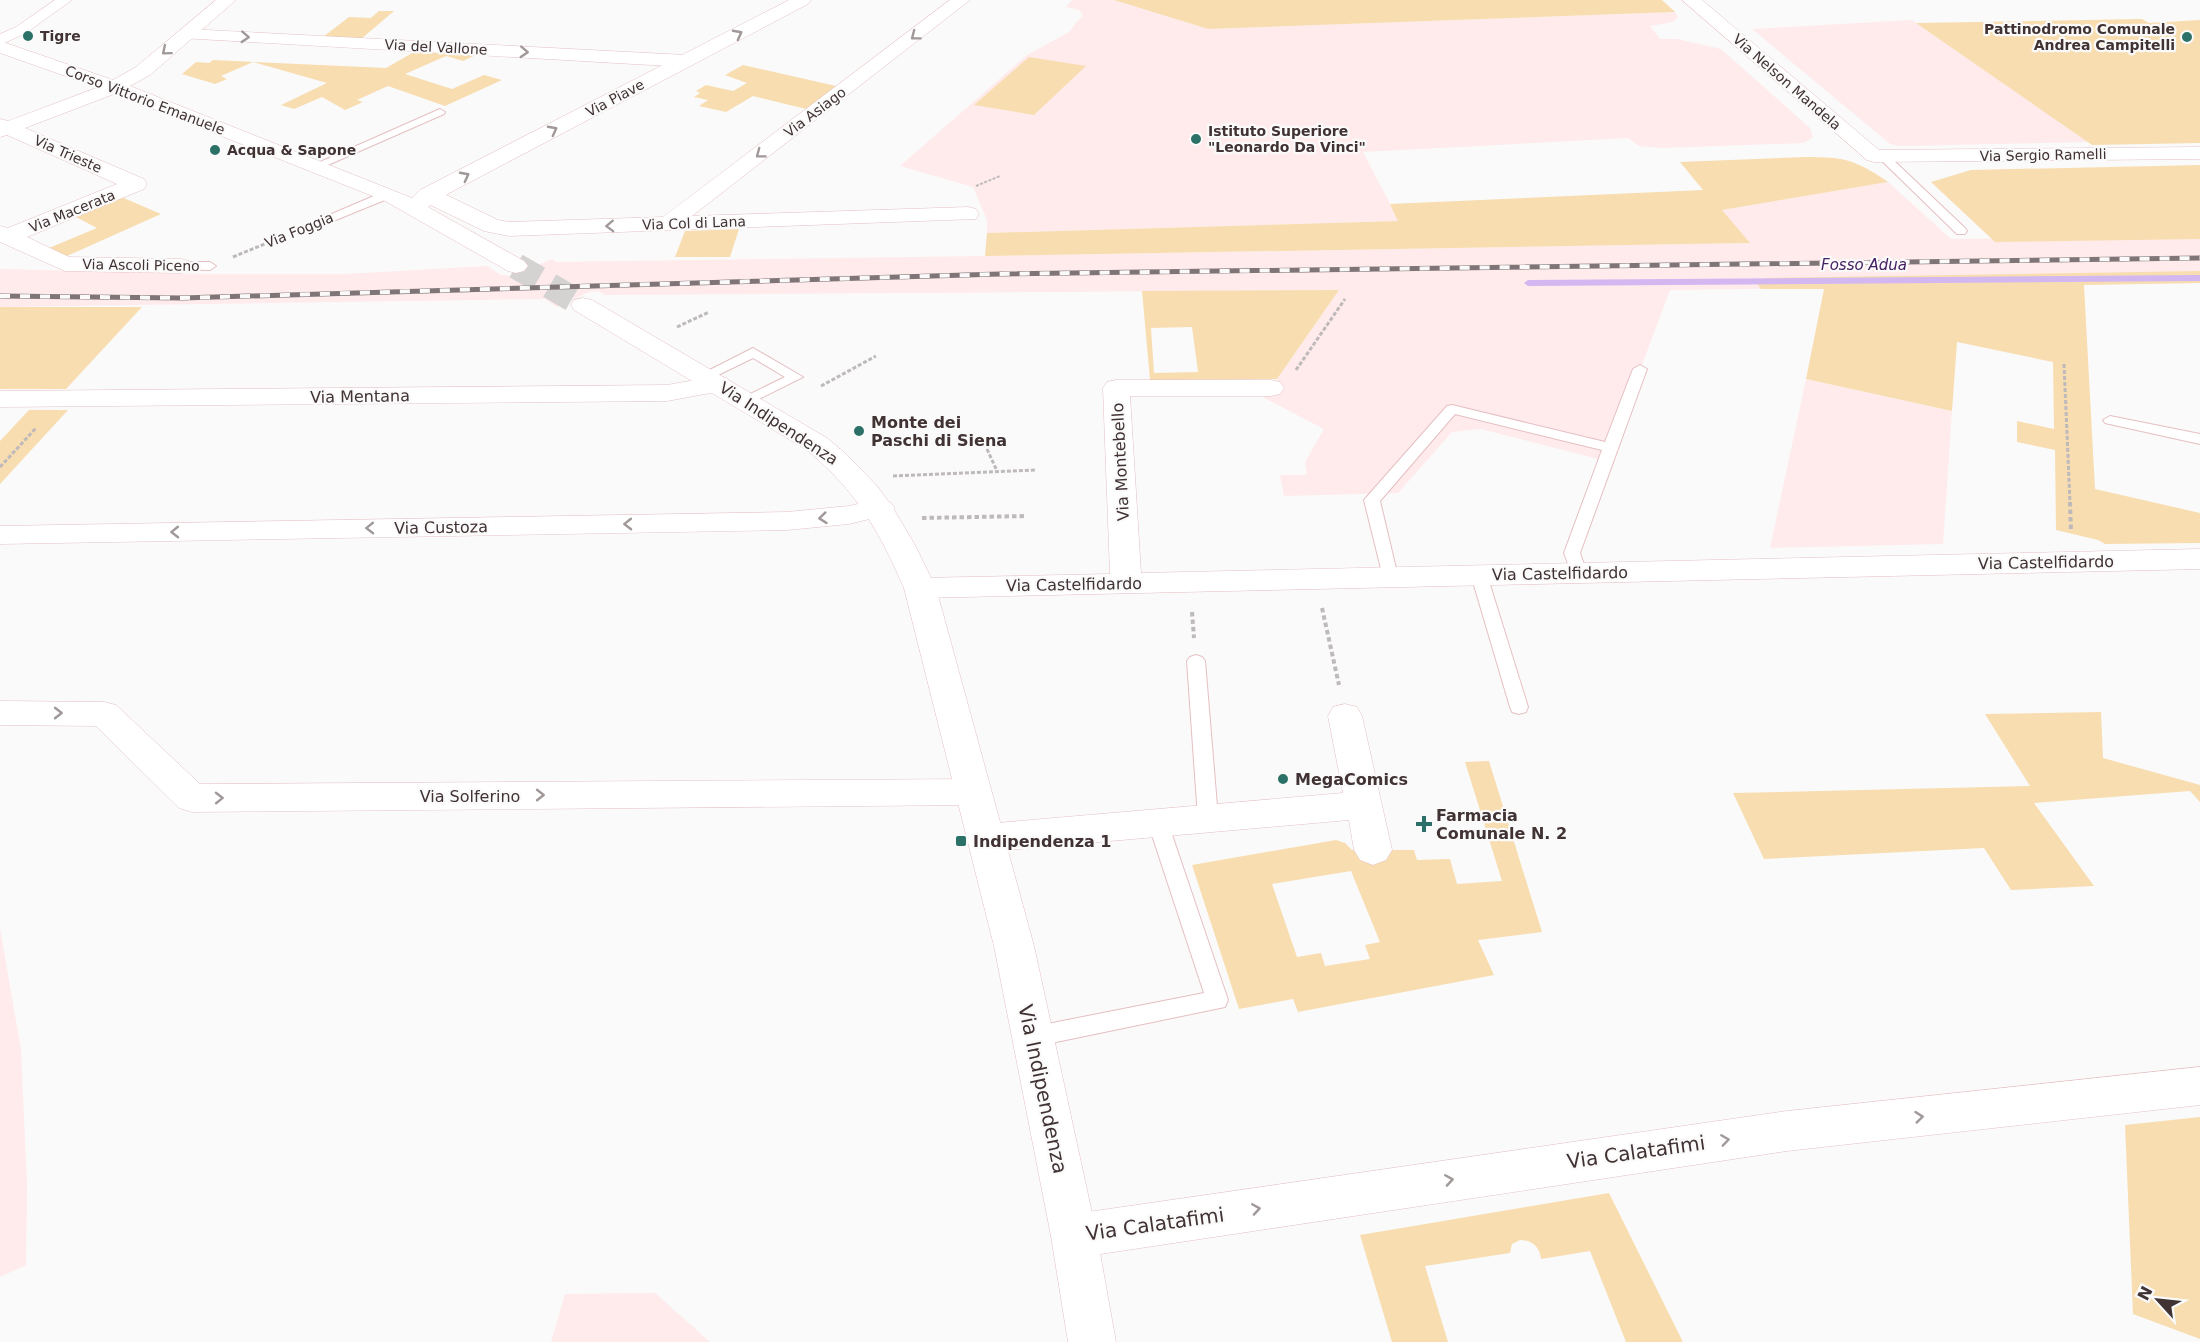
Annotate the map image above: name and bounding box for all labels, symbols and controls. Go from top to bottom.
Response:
place label: Pattinodromo Comunale Andrea Campitelli [1984,21,2175,53]
place label: Tigre [40,28,81,44]
one-way arrow [910,28,921,39]
marker: Tigre [21,29,35,43]
one-way arrow [732,29,743,41]
one-way arrow [241,30,250,43]
marker: Pattinodromo Comunale Andrea Campitelli [2180,30,2194,44]
street label: Via Nelson Mandela [1730,31,1844,133]
street label: Via del Vallone [384,36,488,58]
one-way arrow [162,44,173,55]
one-way arrow [519,45,528,58]
street label: Corso Vittorio Emanuele [63,62,227,138]
street label: Via Piave [583,76,647,120]
street label: Via Asiago [781,84,849,140]
place label: Istituto Superiore "Leonardo Da Vinci" [1208,123,1366,155]
one-way arrow [547,126,558,137]
street label: Via Trieste [32,132,104,176]
marker: Istituto Superiore "Leonardo Da Vinci" [1189,132,1203,146]
place label: Acqua & Sapone [227,142,356,158]
marker: Acqua & Sapone [208,143,222,157]
street label: Via Sergio Ramelli [1979,146,2107,164]
one-way arrow [755,147,766,158]
one-way arrow [459,172,469,183]
street label: Via Macerata [27,186,117,236]
street label: Via Foggia [262,209,336,251]
street label: Via Col di Lana [642,213,746,233]
one-way arrow [605,219,614,232]
street label: Via Ascoli Piceno [82,256,200,274]
water label: Fosso Adua [1821,256,1907,274]
street label: Via Indipendenza [716,378,842,469]
street label: Via Mentana [310,386,410,407]
street label: Via Montebello [1108,402,1133,522]
place label: Monte dei Paschi di Siena [871,413,1007,450]
marker: Monte dei Paschi di Siena [852,424,866,438]
one-way arrow [818,511,827,524]
street label: Via Custoza [394,517,488,538]
one-way arrow [623,517,632,530]
one-way arrow [365,522,374,535]
one-way arrow [170,526,179,538]
street label: Via Castelfidardo [1978,552,2114,573]
street label: Via Castelfidardo [1492,563,1628,584]
street label: Via Castelfidardo [1006,574,1142,595]
one-way arrow [54,707,63,719]
place label: MegaComics [1295,770,1408,789]
marker: MegaComics [1276,772,1290,786]
street label: Via Solferino [420,787,520,806]
one-way arrow [536,789,545,801]
one-way arrow [215,792,224,804]
place label: Farmacia Comunale N. 2 [1436,806,1567,843]
marker: Farmacia Comunale N. 2 [1417,817,1431,831]
place label: Indipendenza 1 [973,832,1111,851]
marker: Indipendenza 1 [954,834,968,848]
street label: Via Indipendenza [1013,1002,1073,1176]
one-way arrow [1914,1111,1924,1124]
street label: Via Calatafimi [1565,1130,1707,1174]
one-way arrow [1721,1134,1730,1146]
one-way arrow [1445,1175,1454,1187]
street label: Via Calatafimi [1084,1202,1226,1246]
one-way arrow [1251,1203,1261,1216]
north arrow [2128,1270,2188,1330]
text: N [2134,1283,2157,1304]

